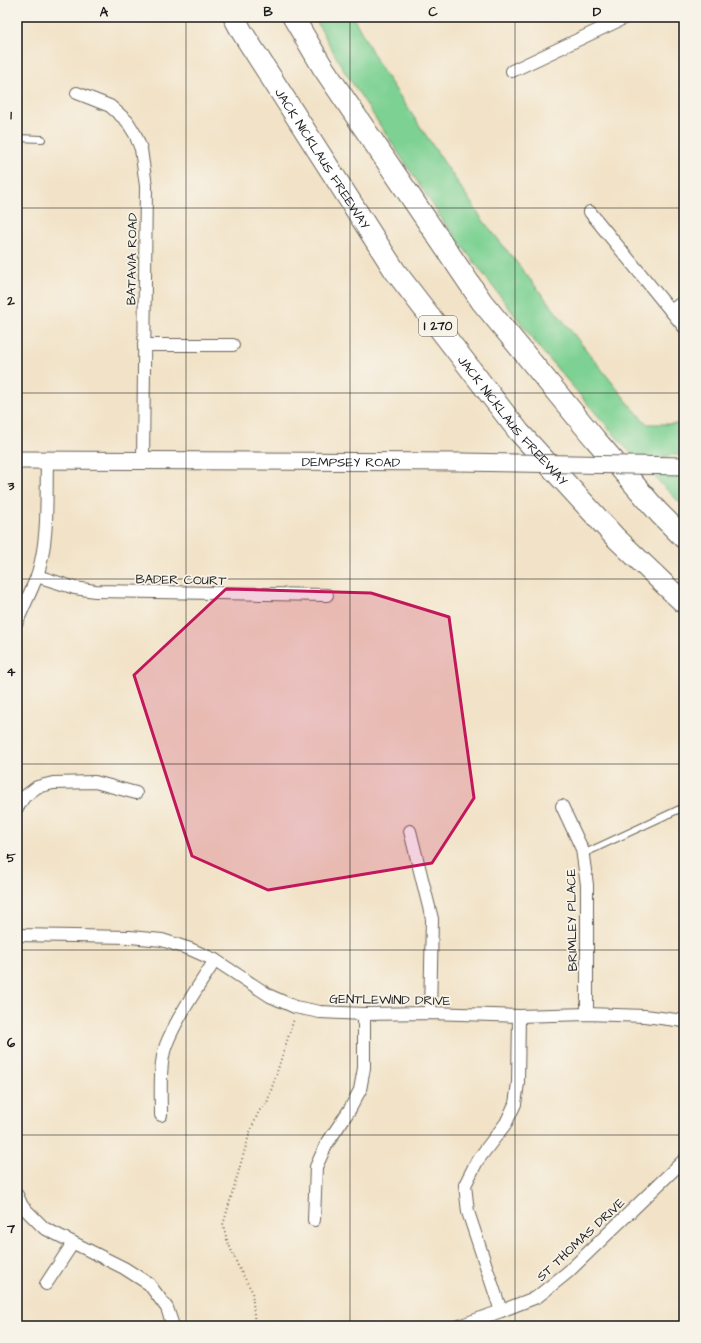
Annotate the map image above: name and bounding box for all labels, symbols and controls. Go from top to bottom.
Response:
text: A [100,3,109,21]
text: B [263,3,273,21]
text: C [428,3,438,21]
text: D [593,3,602,21]
street label: JACK NICKLAUS FREEWAY [270,85,374,233]
text: 1 [10,106,12,124]
street label: BATAVIA ROAD [122,212,142,305]
text: 2 [6,292,15,310]
road number: I 270 [419,316,457,336]
street label: JACK NICKLAUS FREEWAY [453,352,572,490]
street label: DEMPSEY ROAD [302,453,401,472]
text: 3 [7,477,15,495]
street label: BADER COURT [135,570,227,590]
text: 4 [7,663,16,681]
text: 5 [6,849,16,867]
street label: BRIMLEY PLACE [562,868,582,971]
street label: GENTLEWIND DRIVE [329,990,451,1010]
text: 6 [7,1034,16,1052]
street label: ST THOMAS DRIVE [533,1194,629,1285]
text: 7 [6,1220,16,1238]

